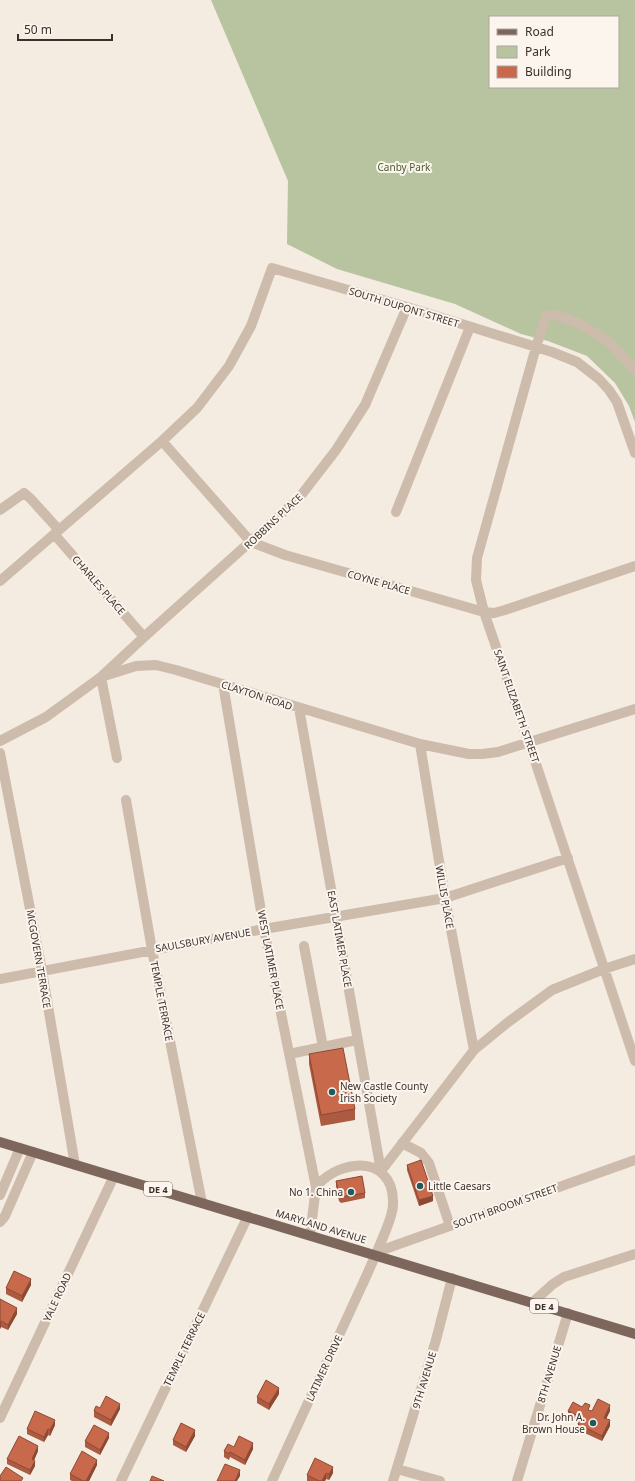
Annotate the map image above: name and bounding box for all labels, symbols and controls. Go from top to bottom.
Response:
scale bar [18,16,112,42]
legend [489,16,619,88]
text: 50 m [24,21,52,38]
text: Road [525,23,554,40]
text: Park [525,43,551,60]
text: Building [525,63,572,80]
park label: Canby Park [378,160,431,174]
street label: SOUTH DUPONT STREET [347,284,461,331]
street label: ROBBINS PLACE [241,490,305,552]
street label: CHARLES PLACE [69,552,129,618]
street label: COYNE PLACE [346,566,412,598]
street label: SAINT ELIZABETH STREET [491,647,543,765]
street label: CLAYTON ROAD [220,677,294,713]
street label: WILLIS PLACE [433,864,457,930]
street label: EAST LATIMER PLACE [325,889,355,989]
street label: MCGOVERN TERRACE [23,909,55,1009]
street label: WEST LATIMER PLACE [254,909,288,1011]
street label: SAULSBURY AVENUE [154,925,252,955]
street label: TEMPLE TERRACE [147,960,177,1042]
place label: New Castle County Irish Society [340,1079,429,1105]
marker: New Castle County Irish Society [327,1087,337,1097]
place label: Little Caesars [428,1179,491,1193]
street label: SOUTH BROOM STREET [451,1180,560,1231]
marker: Little Caesars [415,1181,425,1191]
road number: DE 4 [144,1182,172,1196]
place label: No 1. China [289,1185,343,1199]
marker: No 1. China [346,1187,356,1197]
street label: MARYLAND AVENUE [274,1205,368,1247]
street label: YALE ROAD [40,1270,74,1324]
road number: DE 4 [530,1299,558,1313]
street label: TEMPLE TERRACE [160,1309,208,1389]
street label: LATIMER DRIVE [302,1332,346,1404]
street label: 8TH AVENUE [534,1344,564,1404]
street label: 9TH AVENUE [409,1350,439,1410]
place label: Dr. John A. Brown House [522,1410,585,1436]
marker: Dr. John A. Brown House [588,1418,598,1428]

